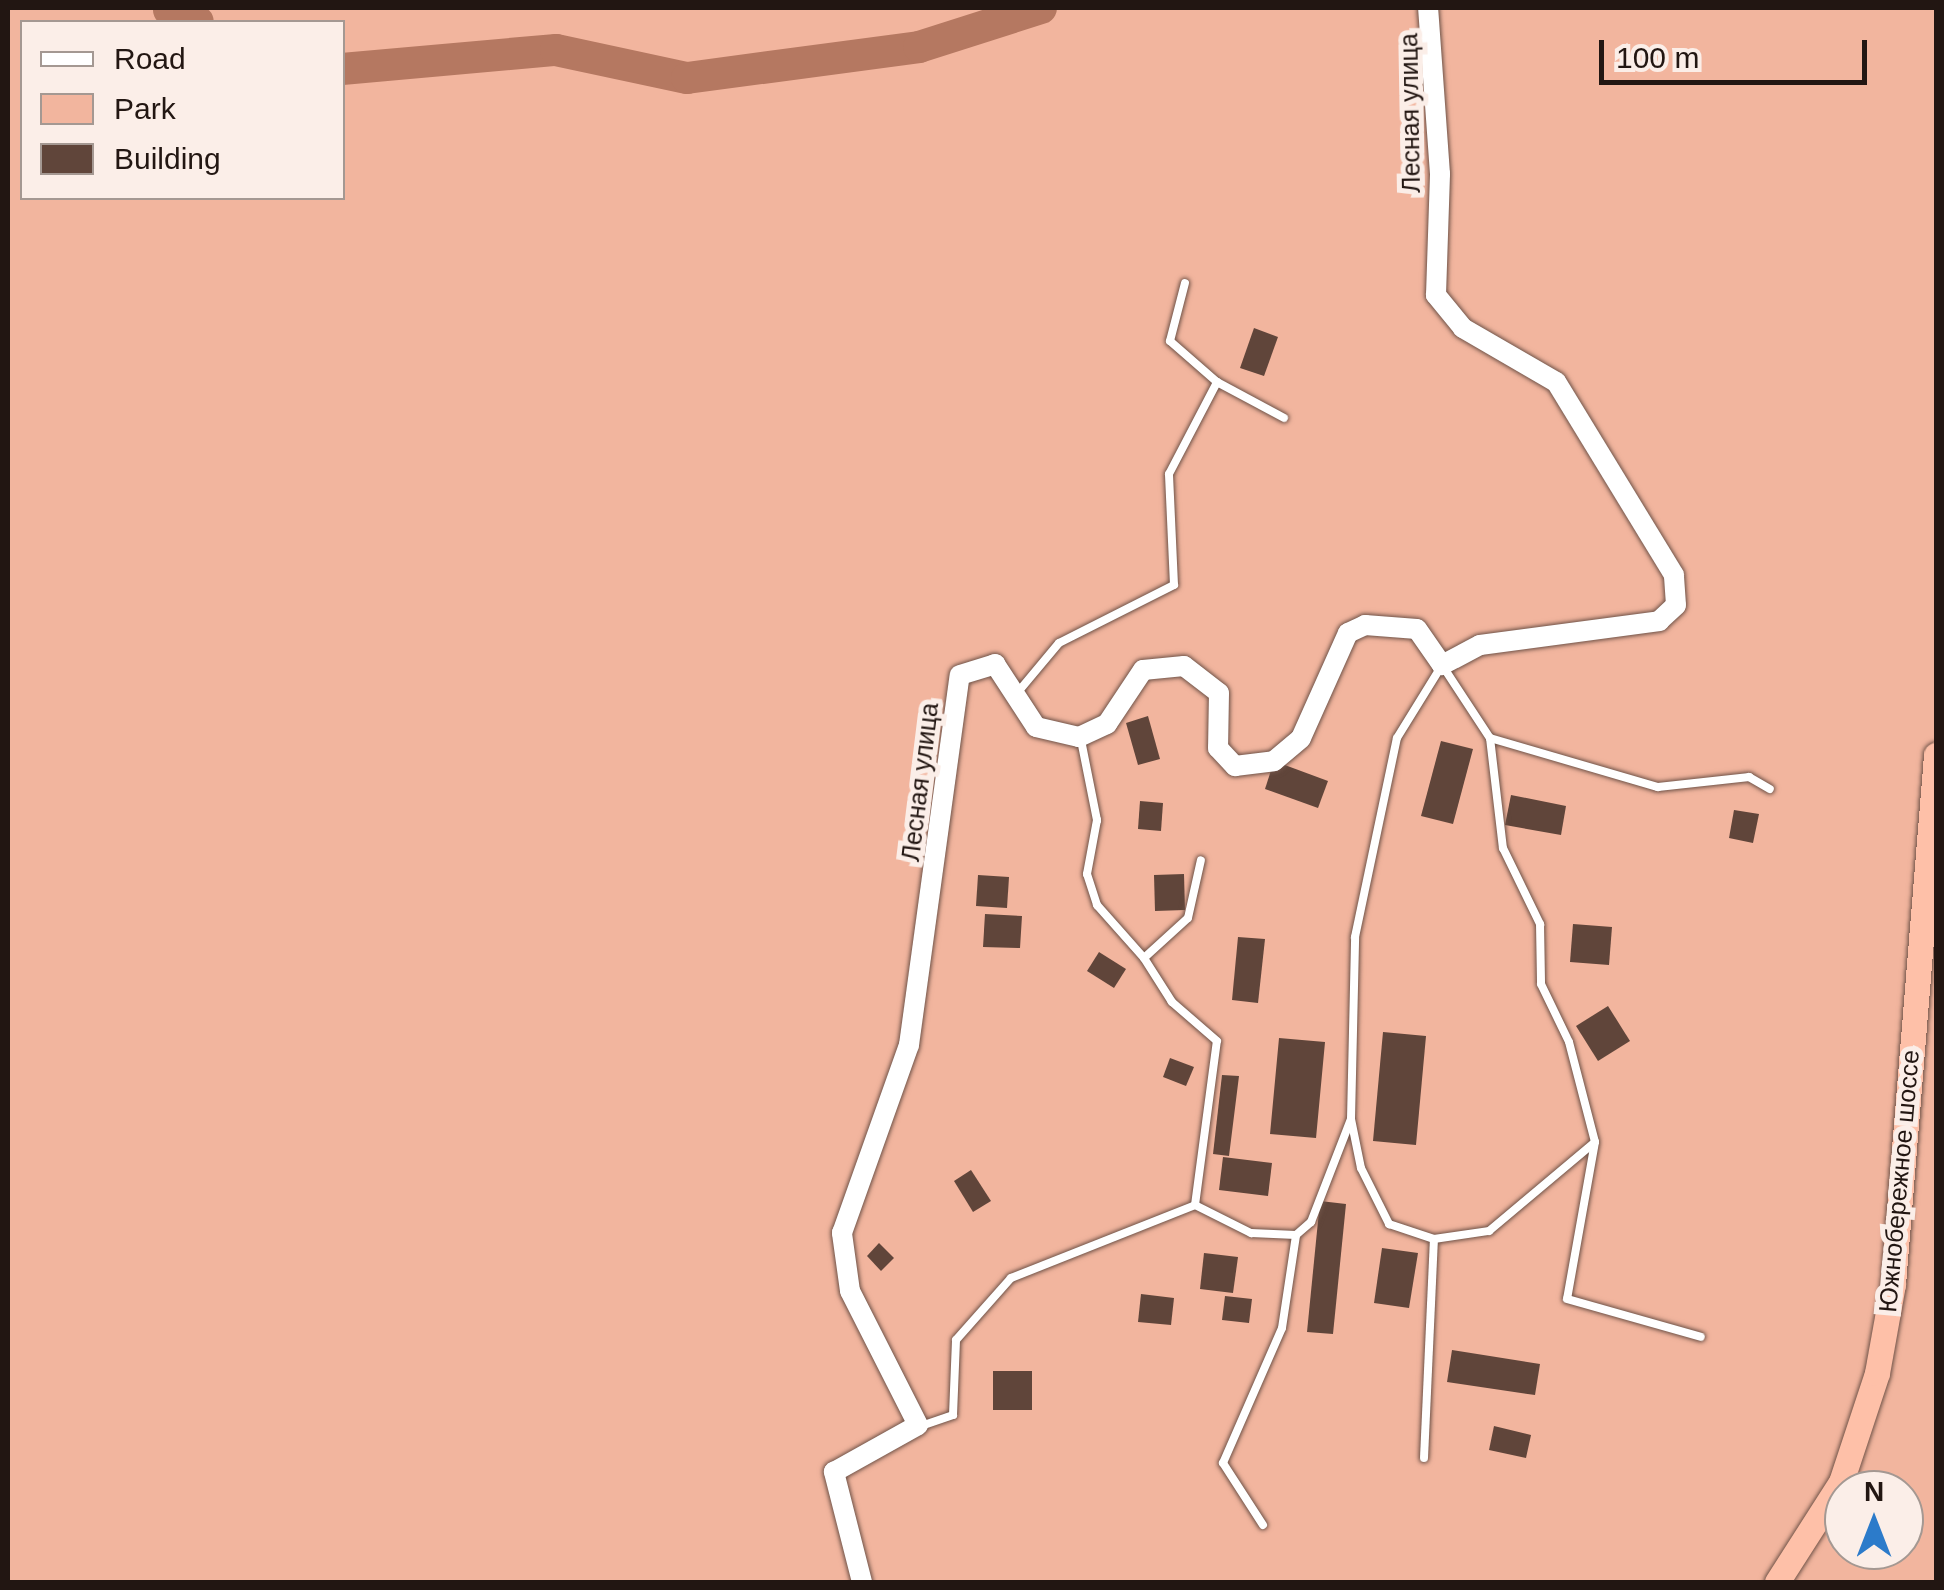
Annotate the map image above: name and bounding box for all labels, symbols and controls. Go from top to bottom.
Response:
legend [20,20,345,200]
scale bar [1604,20,1872,82]
street label: Лесная улица [1394,33,1426,193]
text: 100 m [1616,41,1699,74]
text: Road [114,42,186,75]
text: Park [114,92,176,125]
text: Building [114,142,221,175]
street label: Лесная улица [895,701,945,863]
street label: Южнобережное шоссе [1873,1049,1925,1313]
north arrow [1824,1470,1924,1570]
text: N [1864,1476,1884,1507]

